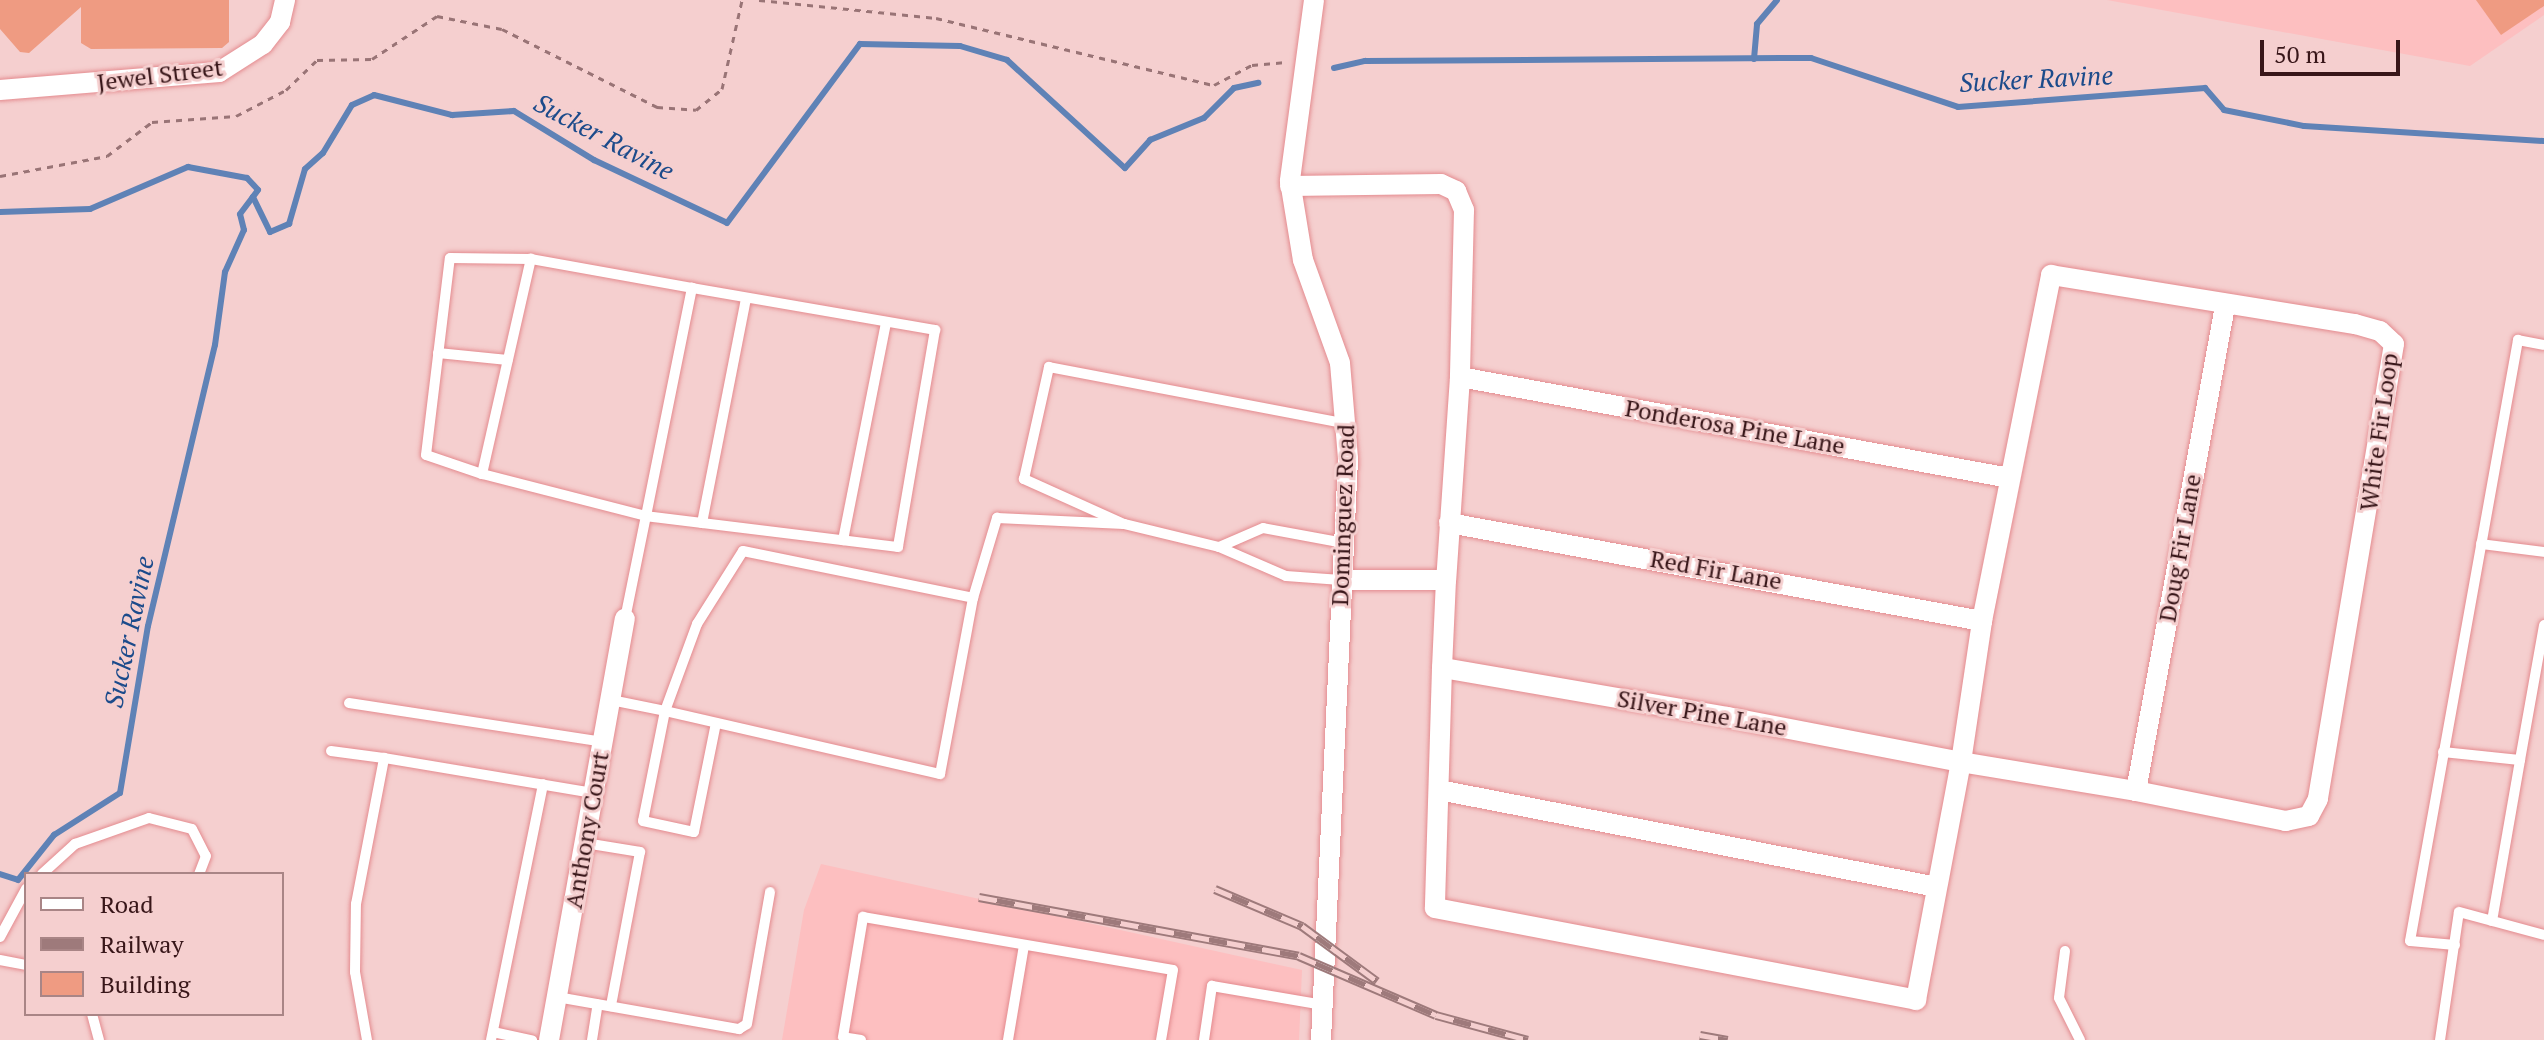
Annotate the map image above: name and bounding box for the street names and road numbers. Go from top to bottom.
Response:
street label: Jewel Street [95,53,225,97]
street label: White Fir Loop [2354,351,2404,513]
street label: Ponderosa Pine Lane [1623,393,1847,461]
street label: Dominguez Road [1325,424,1361,606]
street label: Doug Fir Lane [2153,472,2207,624]
street label: Red Fir Lane [1648,544,1784,596]
street label: Silver Pine Lane [1615,684,1789,742]
street label: Anthony Court [559,749,615,911]

